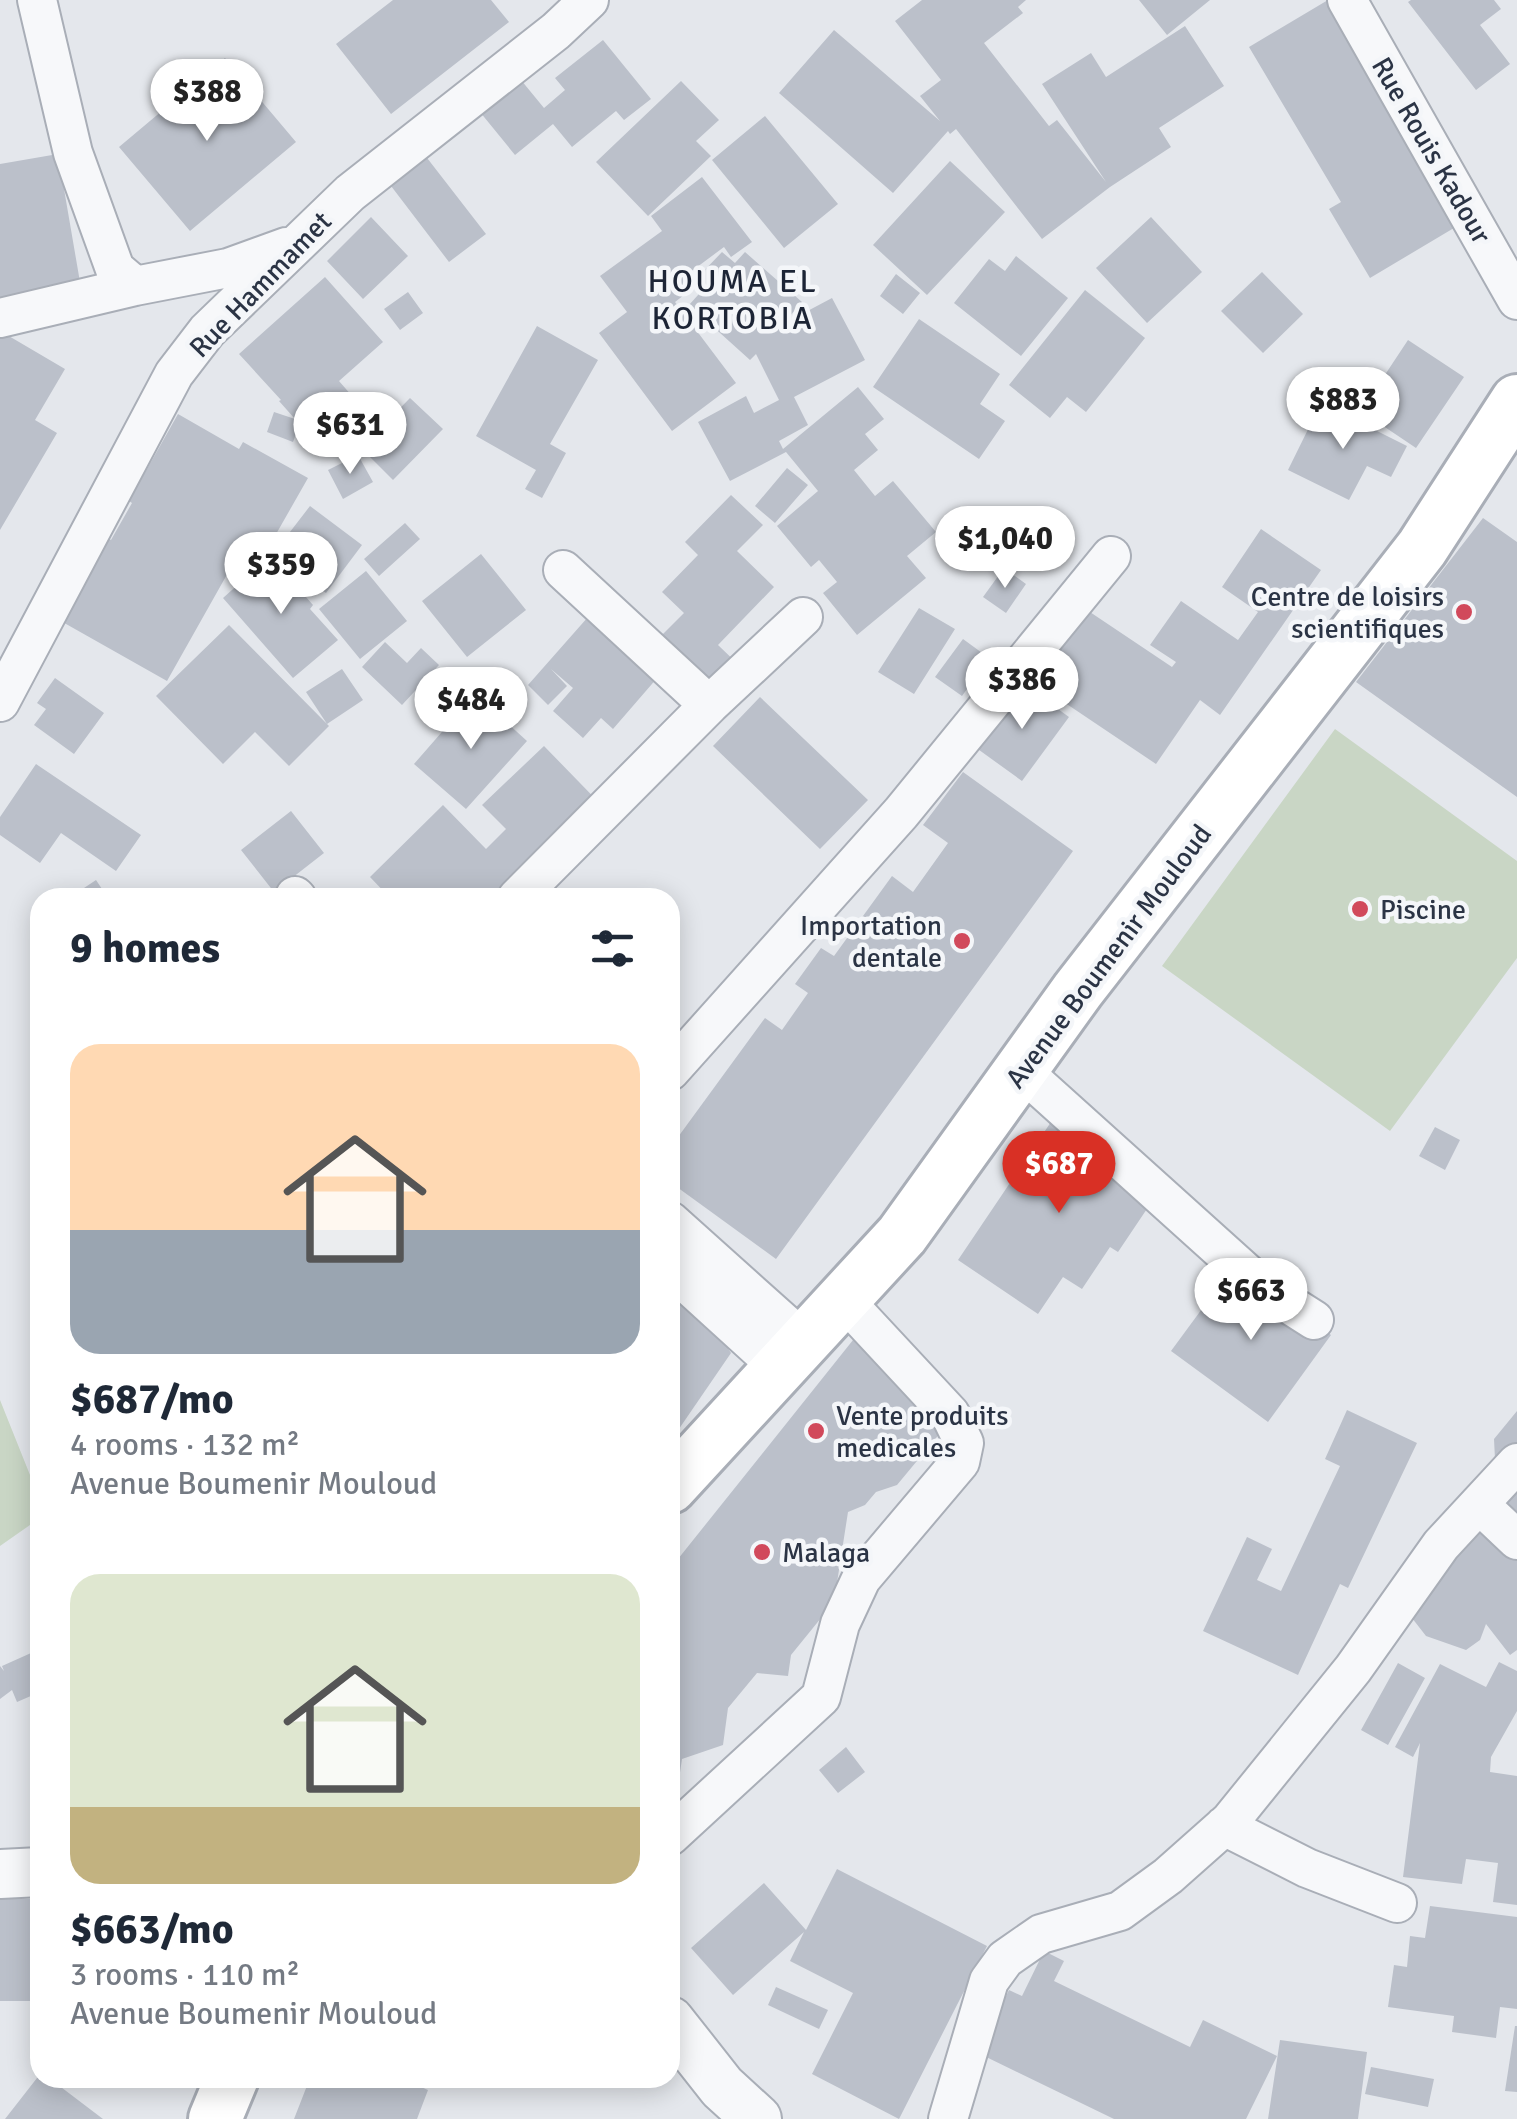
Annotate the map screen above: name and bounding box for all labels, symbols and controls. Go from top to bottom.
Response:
street label: Rue Rouis Kadour [1364,51,1499,250]
pin: $388 [148,59,266,144]
text: $388 [172,72,242,111]
street label: Rue Hammamet [183,205,339,365]
district label: HOUMA EL KORTOBIA [648,262,818,338]
pin: $883 [1284,367,1402,452]
text: $883 [1308,380,1378,419]
pin: $631 [291,392,409,477]
text: $631 [315,405,385,444]
pin: $1,040 [924,506,1086,591]
text: $1,040 [957,519,1053,558]
pin: $359 [222,532,340,617]
text: $359 [246,545,316,584]
place label: Centre de loisirs scientifiques [1251,580,1444,646]
marker: Centre de loisirs scientifiques [1453,601,1475,623]
pin: $386 [963,647,1081,732]
text: $386 [987,660,1057,699]
pin: $484 [412,667,530,752]
text: $484 [436,680,506,719]
street label: Avenue Boumenir Mouloud [999,818,1219,1095]
place label: Piscine [1380,893,1466,927]
marker: Piscine [1349,898,1371,920]
place label: Importation dentale [800,909,942,975]
icon: filters [585,921,640,976]
text: 9 homes [70,923,220,974]
marker: Importation dentale [951,930,973,952]
icon: home [265,1109,445,1289]
pin: $687 [1000,1131,1118,1216]
text: $687 [1024,1144,1094,1183]
pin: $663 [1192,1258,1310,1343]
text: $663 [1216,1271,1286,1310]
text: $687/mo [70,1374,234,1425]
place label: Vente produits medicales [836,1399,1008,1465]
marker: Vente produits medicales [805,1420,827,1442]
text: 4 rooms · 132 m² [70,1425,300,1464]
text: Avenue Boumenir Mouloud [70,1464,437,1503]
place label: Malaga [782,1536,870,1570]
marker: Malaga [751,1541,773,1563]
icon: home [265,1639,445,1819]
text: $663/mo [70,1904,234,1955]
text: 3 rooms · 110 m² [70,1955,300,1994]
text: Avenue Boumenir Mouloud [70,1994,437,2033]

